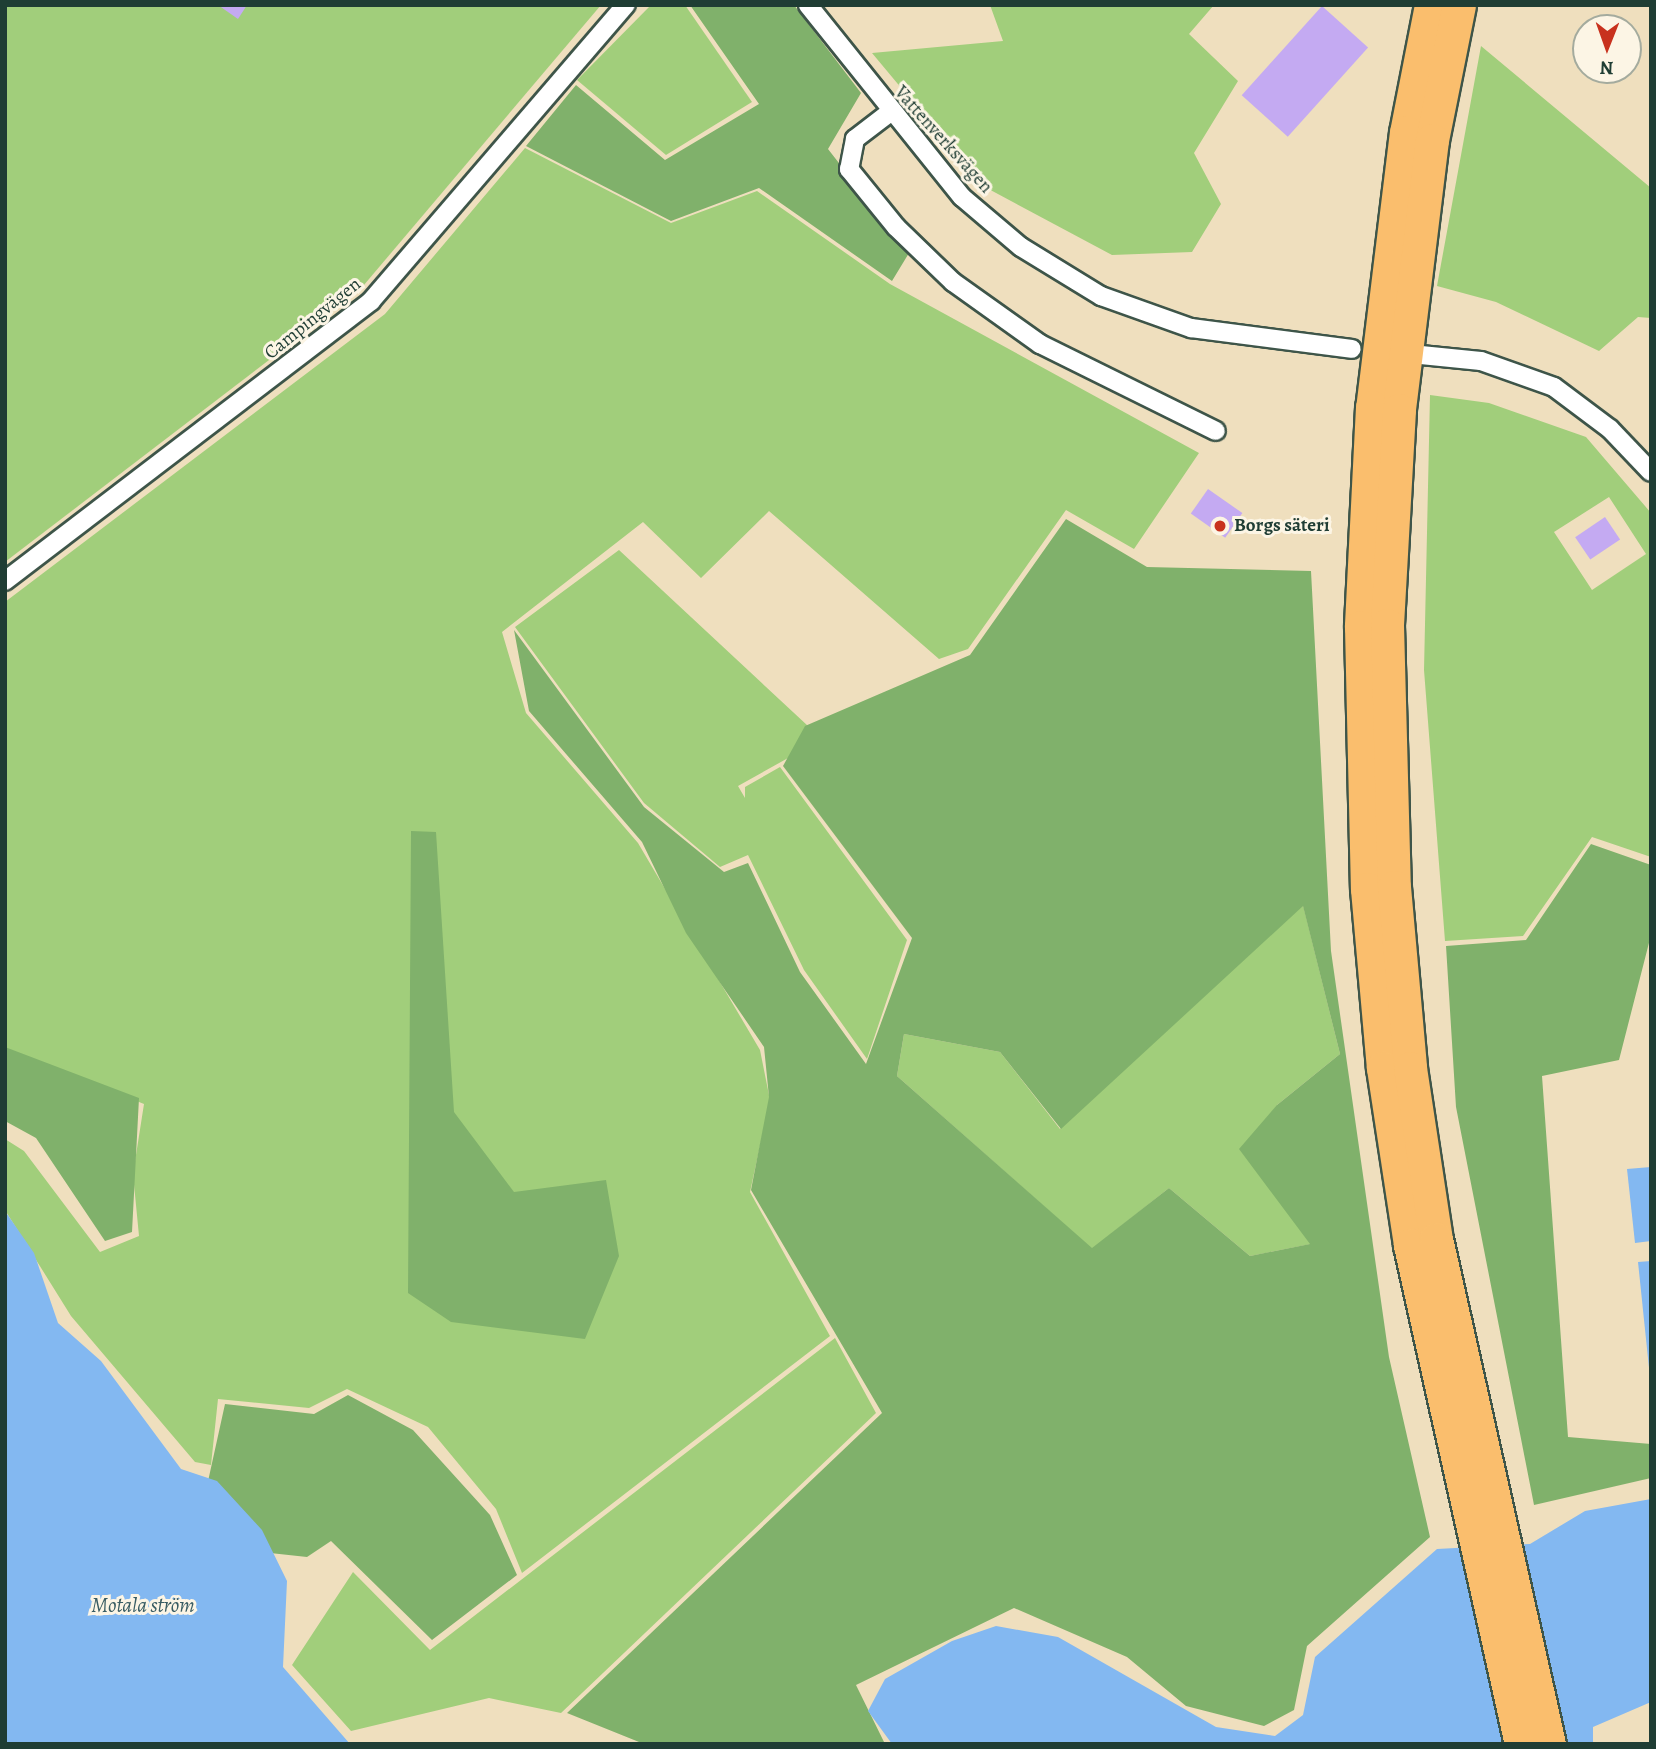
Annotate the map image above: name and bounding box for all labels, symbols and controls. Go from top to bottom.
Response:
north arrow [1572,14,1642,84]
text: N [1600,55,1614,81]
street label: Vattenverksvägen [889,82,997,198]
street label: Campingvägen [260,273,366,365]
place label: Borgs säteri [1234,515,1329,537]
marker: Borgs säteri [1212,518,1228,534]
water label: Motala ström [91,1592,195,1618]

